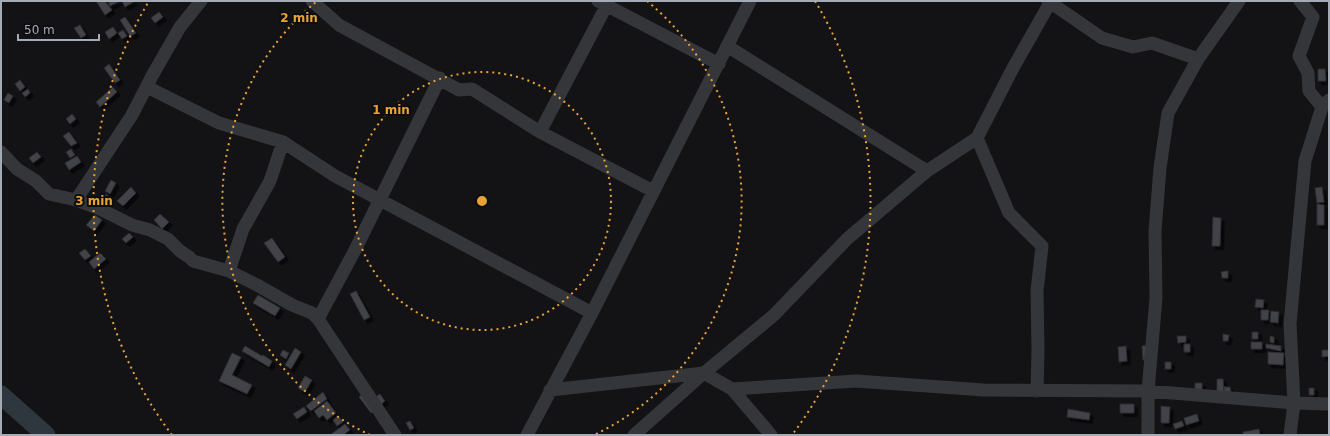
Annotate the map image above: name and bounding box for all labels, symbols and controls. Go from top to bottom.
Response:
text: 2 min [280,11,318,25]
scale bar [18,16,99,42]
text: 50 m [24,23,55,37]
text: 1 min [372,103,410,117]
text: 3 min [75,194,113,208]
centre of rings [475,194,489,208]

